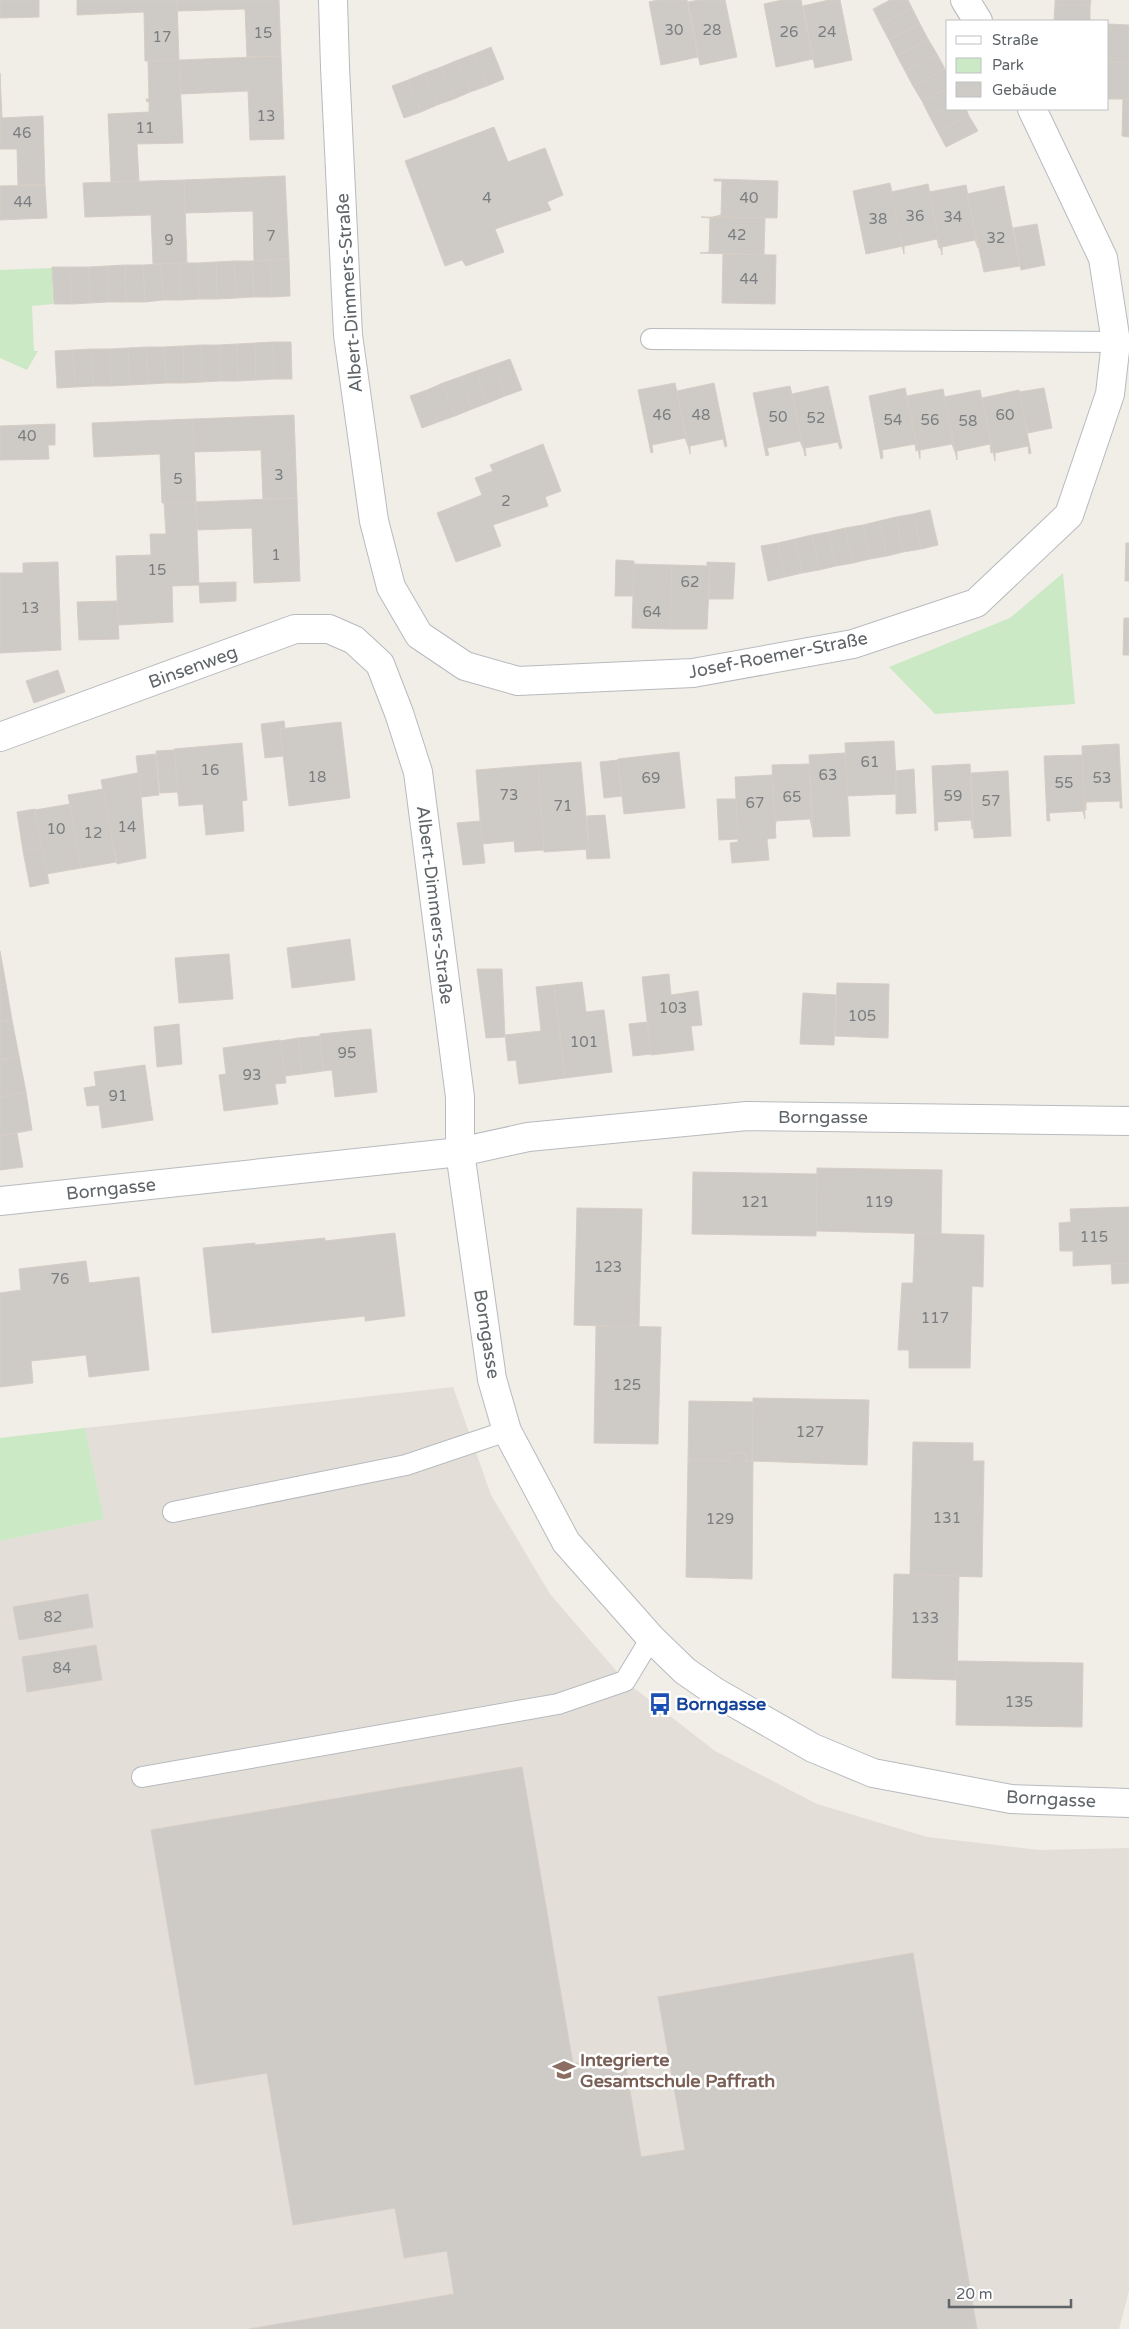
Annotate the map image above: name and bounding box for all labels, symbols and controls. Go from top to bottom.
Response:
legend [946,20,1109,110]
house number: 30 [665,21,683,39]
house number: 28 [703,21,721,39]
house number: 26 [780,23,798,41]
house number: 24 [818,23,836,41]
house number: 15 [254,24,272,42]
house number: 17 [153,28,171,46]
text: Straße [992,31,1038,49]
text: Park [992,56,1024,74]
text: Gebäude [992,81,1057,99]
house number: 13 [257,107,275,125]
house number: 11 [136,119,154,137]
house number: 46 [13,124,31,142]
house number: 4 [482,189,492,207]
house number: 40 [740,189,758,207]
house number: 44 [14,193,32,211]
street label: Albert-Dimmers-Straße [331,193,367,393]
house number: 36 [906,207,924,225]
house number: 34 [944,208,962,226]
house number: 38 [869,210,887,228]
house number: 42 [728,226,746,244]
house number: 7 [266,227,276,245]
house number: 32 [987,229,1005,247]
house number: 9 [164,231,174,249]
house number: 44 [740,270,758,288]
house number: 46 [653,406,671,424]
house number: 48 [692,406,710,424]
house number: 60 [996,406,1014,424]
house number: 50 [769,408,787,426]
house number: 52 [807,409,825,427]
house number: 54 [884,411,902,429]
house number: 56 [921,411,939,429]
house number: 58 [959,412,977,430]
house number: 40 [18,427,36,445]
house number: 3 [274,466,284,484]
house number: 5 [173,470,183,488]
house number: 2 [501,492,511,510]
house number: 1 [271,546,281,564]
house number: 15 [148,561,166,579]
house number: 62 [681,573,699,591]
house number: 13 [21,599,39,617]
house number: 64 [643,603,661,621]
street label: Josef-Roemer-Straße [687,627,869,683]
street label: Binsenweg [146,641,240,693]
house number: 61 [861,753,879,771]
house number: 16 [201,761,219,779]
house number: 63 [819,766,837,784]
house number: 18 [308,768,326,786]
house number: 69 [642,769,660,787]
house number: 53 [1093,769,1111,787]
house number: 55 [1055,774,1073,792]
house number: 73 [500,786,518,804]
house number: 59 [944,787,962,805]
house number: 65 [783,788,801,806]
house number: 57 [982,792,1000,810]
house number: 67 [746,794,764,812]
house number: 71 [554,797,572,815]
street label: Albert-Dimmers-Straße [412,805,458,1005]
house number: 14 [118,818,136,836]
house number: 10 [47,820,65,838]
house number: 12 [84,824,102,842]
house number: 103 [659,999,687,1017]
house number: 105 [848,1007,876,1025]
house number: 101 [570,1033,598,1051]
house number: 95 [338,1044,356,1062]
house number: 93 [243,1066,261,1084]
house number: 91 [109,1087,127,1105]
street label: Borngasse [778,1106,868,1128]
street label: Borngasse [65,1173,157,1205]
house number: 121 [741,1193,769,1211]
house number: 119 [865,1193,893,1211]
house number: 115 [1080,1228,1108,1246]
house number: 123 [594,1258,622,1276]
house number: 76 [51,1270,69,1288]
street label: Borngasse [469,1288,505,1380]
house number: 117 [921,1309,949,1327]
house number: 125 [613,1376,641,1394]
house number: 127 [796,1423,824,1441]
house number: 131 [933,1509,961,1527]
house number: 129 [706,1510,734,1528]
house number: 82 [44,1608,62,1626]
house number: 133 [911,1609,939,1627]
house number: 84 [53,1659,71,1677]
bus stop icon: Borngasse [647,1691,673,1717]
place label: Borngasse [676,1693,766,1715]
house number: 135 [1005,1693,1033,1711]
street label: Borngasse [1005,1786,1097,1812]
place label: Integrierte Gesamtschule Paffrath [580,2049,775,2092]
school or university icon: Integrierte Gesamtschule Paffrath [551,2057,577,2083]
scale bar [949,2276,1072,2308]
text: 20 m [956,2285,993,2303]

